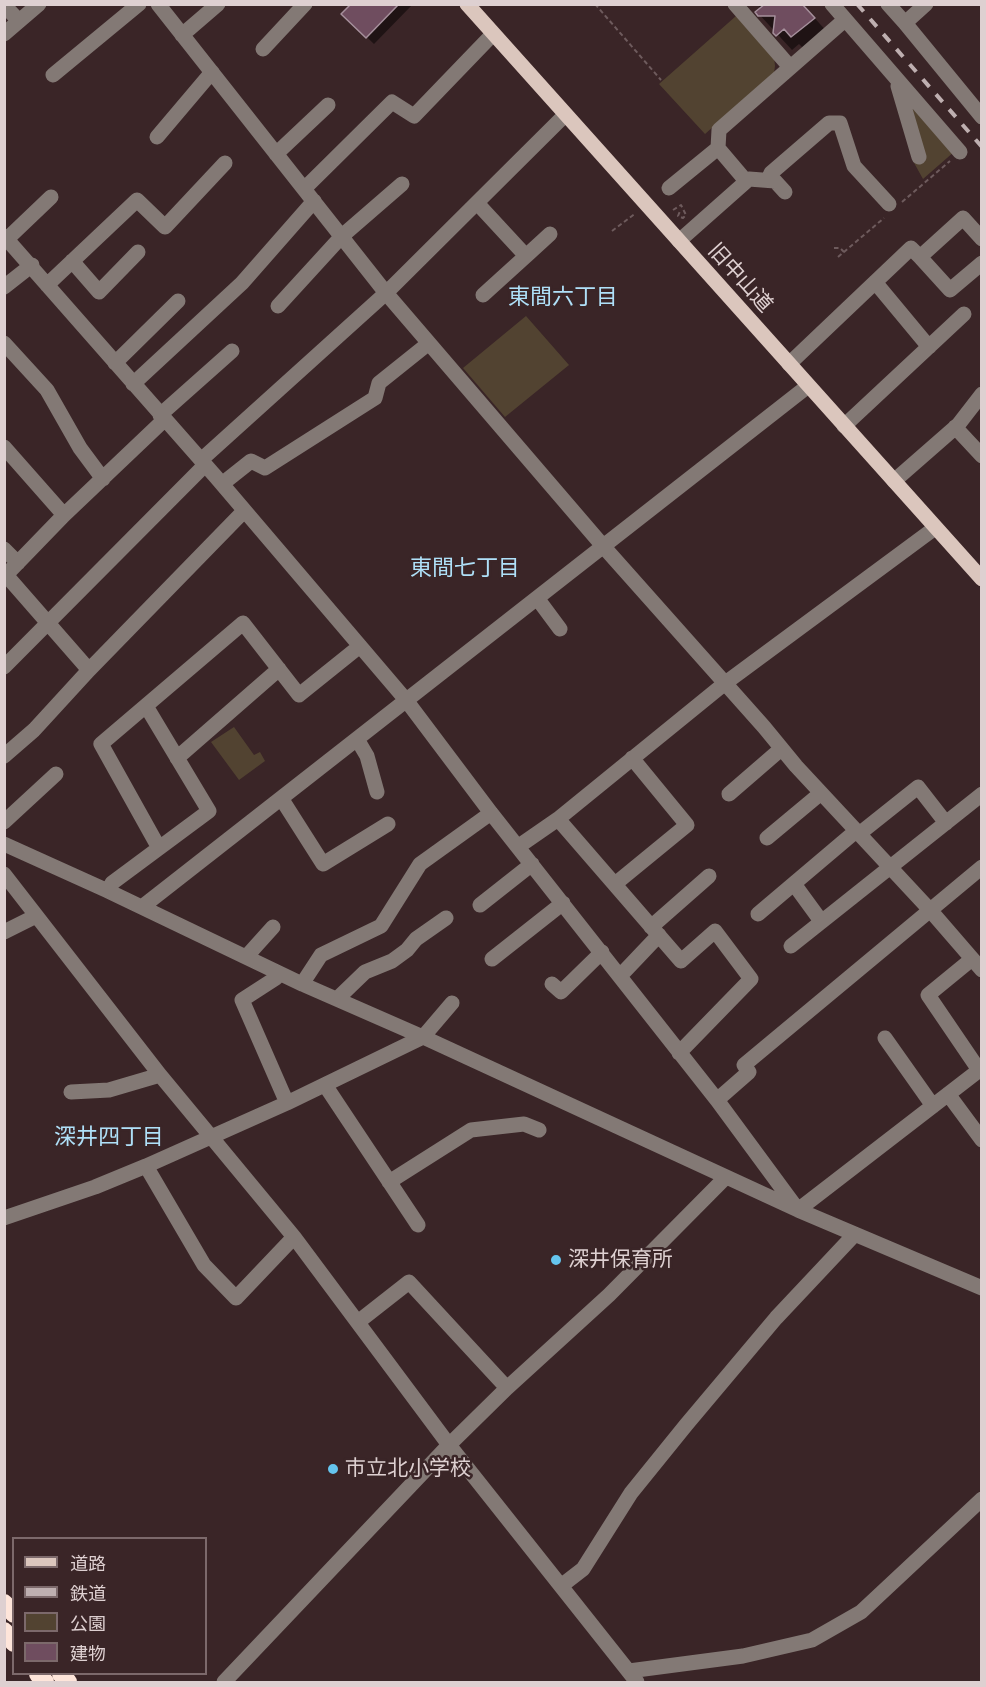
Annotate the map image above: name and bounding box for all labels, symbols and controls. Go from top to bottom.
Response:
street label: 旧中山道 [703,238,777,318]
district label: 東間六丁目 [508,285,618,311]
district label: 東間七丁目 [410,556,520,582]
district label: 深井四丁目 [54,1125,164,1151]
place label: 深井保育所 [568,1247,673,1273]
marker: 深井保育所 [549,1253,563,1267]
place label: 市立北小学校 [345,1456,471,1482]
marker: 市立北小学校 [326,1462,340,1476]
legend [12,1537,207,1675]
text: 道路 [70,1553,106,1575]
text: 鉄道 [70,1583,106,1605]
text: 公園 [70,1613,106,1635]
text: 建物 [70,1643,106,1665]

